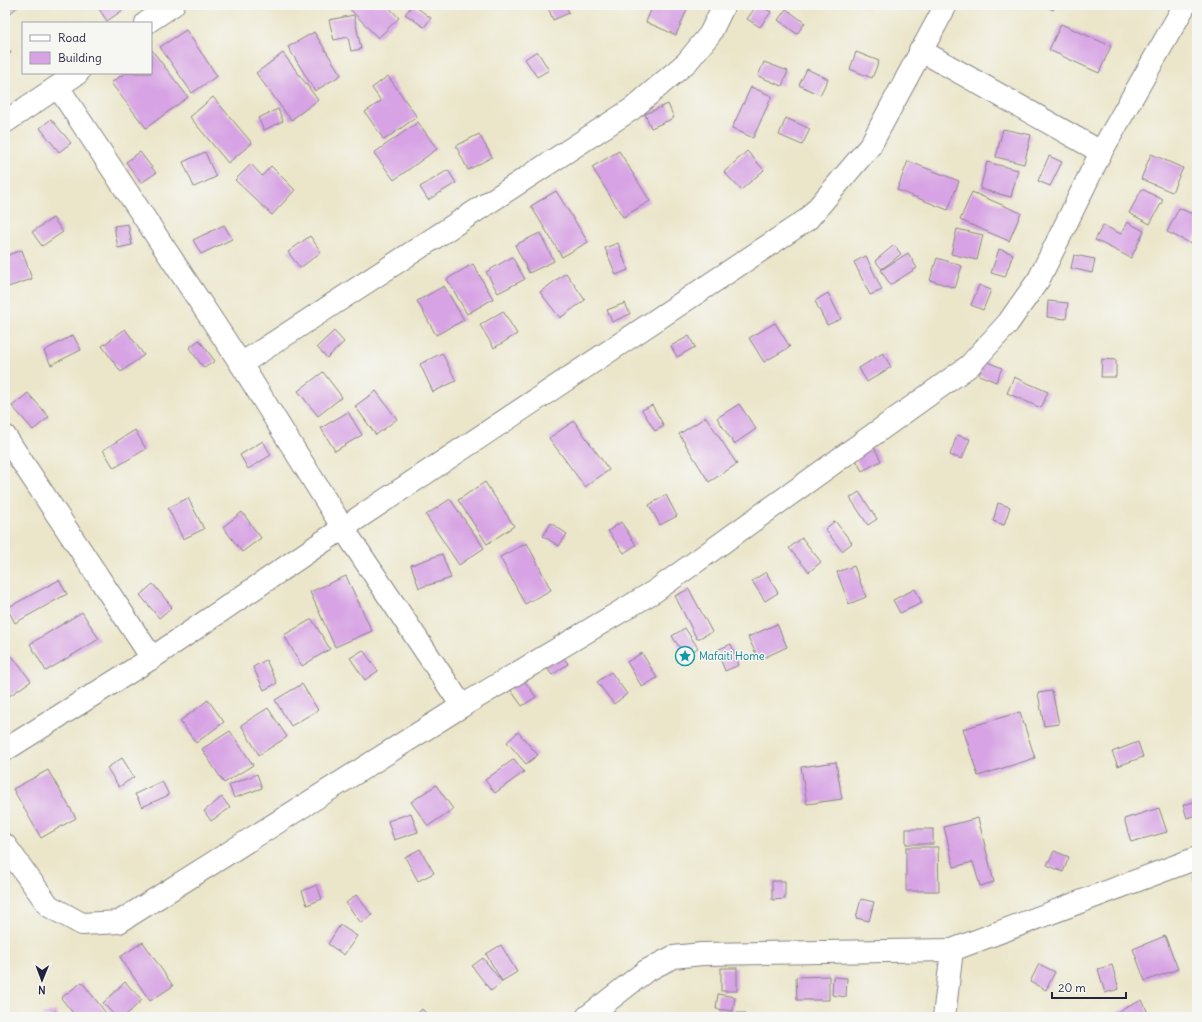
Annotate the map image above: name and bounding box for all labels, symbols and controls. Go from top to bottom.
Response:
legend [22,22,152,74]
text: Road [58,30,86,45]
text: Building [58,50,102,65]
place icon: Mafaiti Home [674,645,696,667]
place label: Mafaiti Home [699,649,765,663]
north arrow [22,960,62,1000]
scale bar [1052,974,1126,1000]
text: 20 m [1058,980,1086,995]
text: N [38,983,46,997]

